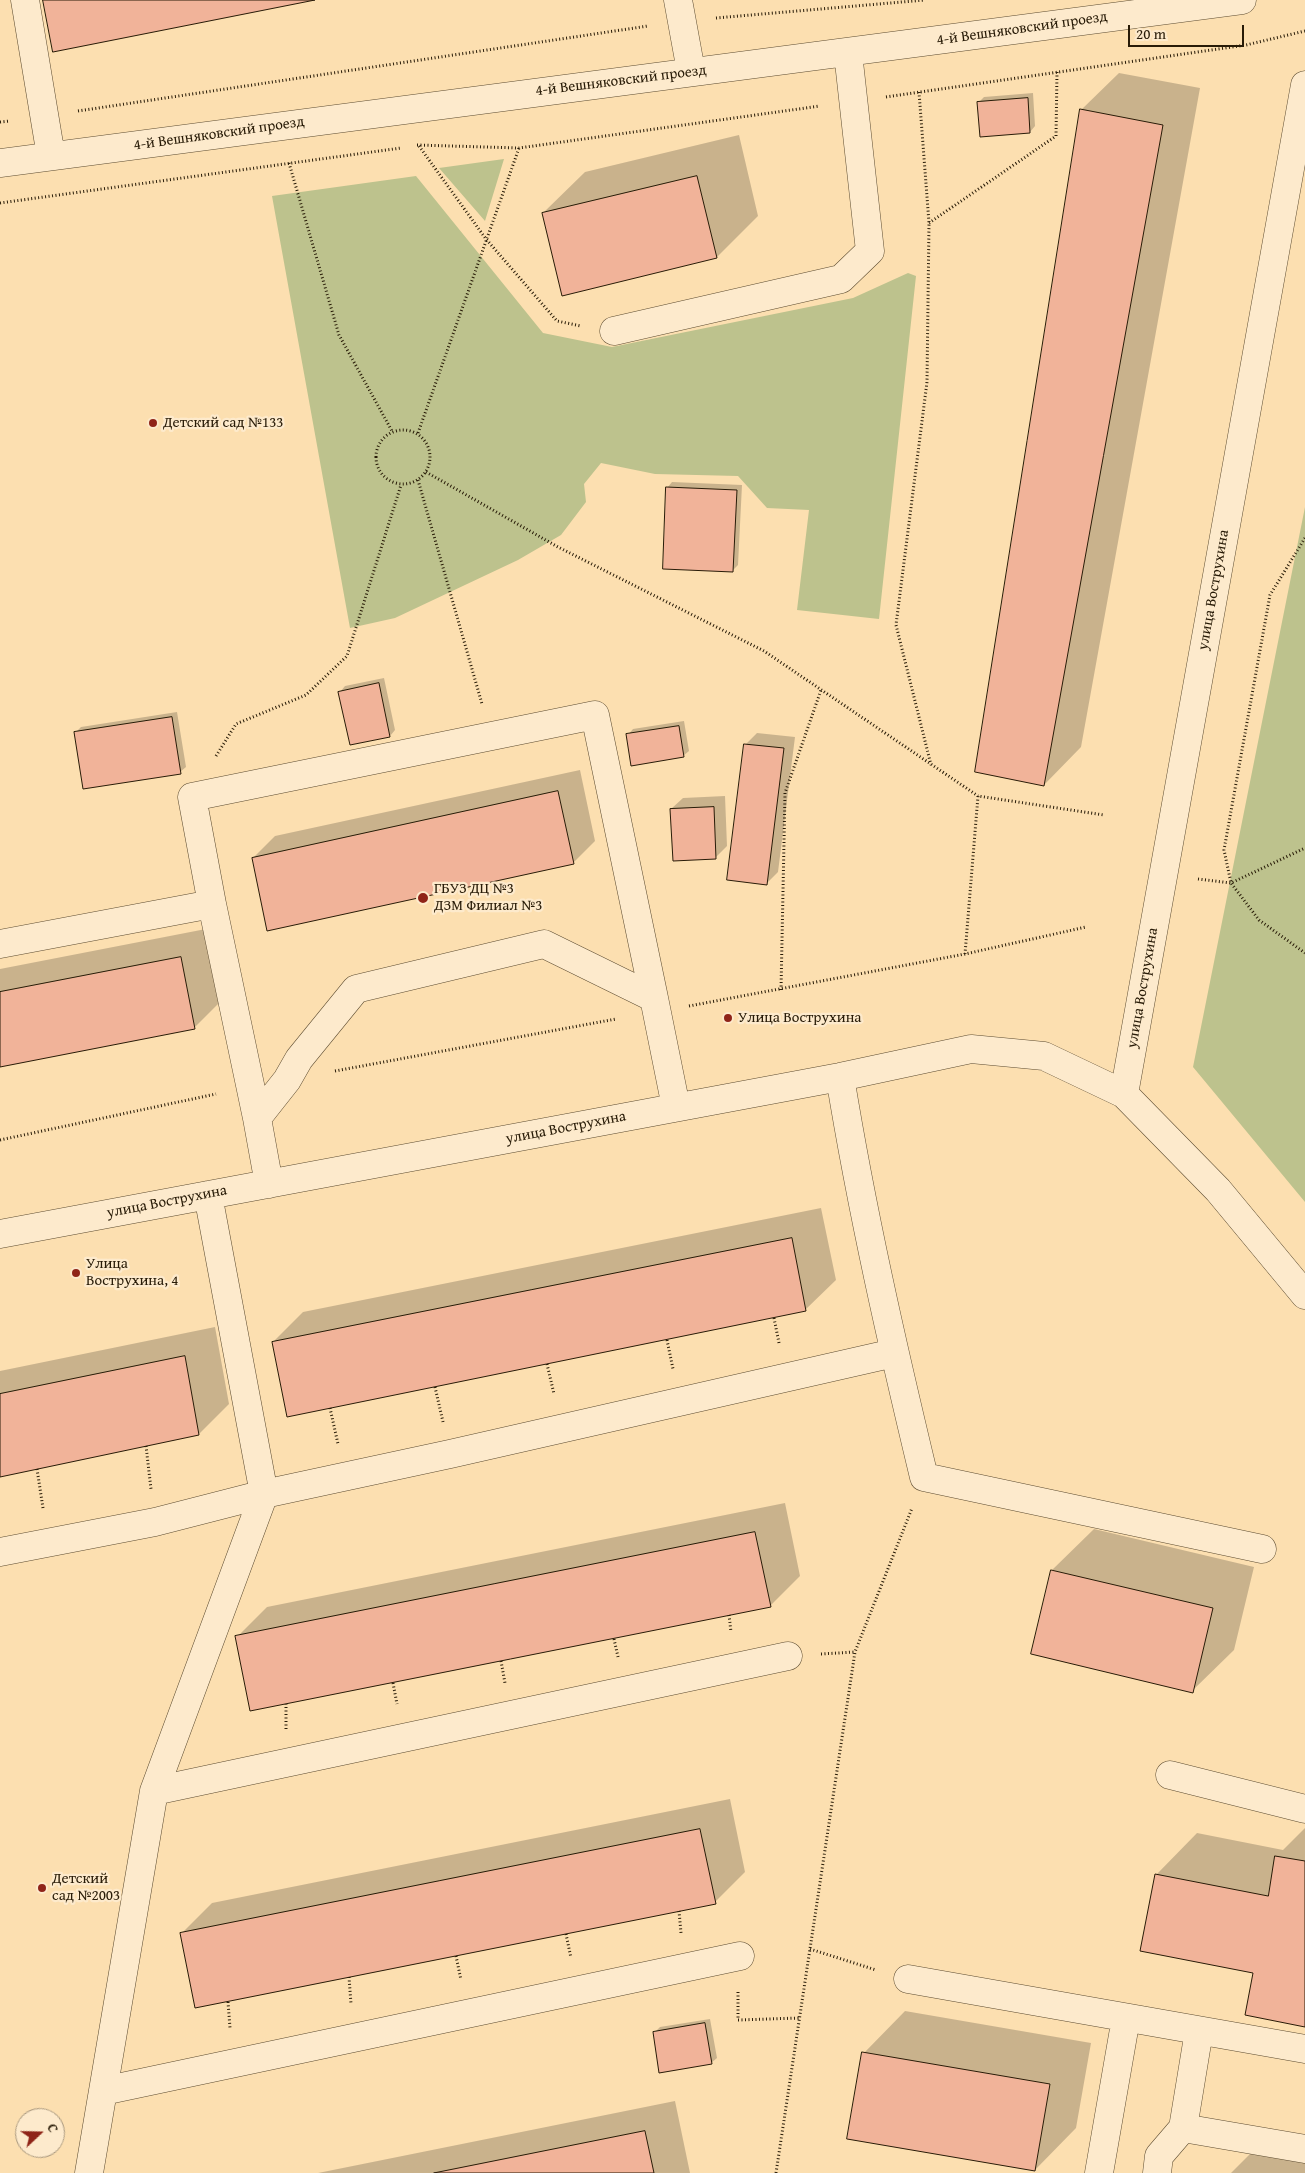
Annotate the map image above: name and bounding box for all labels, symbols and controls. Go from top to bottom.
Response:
street label: 4-й Вешняковский проезд [936,8,1108,50]
scale bar [1130,15,1246,47]
text: 20 m [1136,23,1166,44]
street label: 4-й Вешняковский проезд [534,62,708,100]
street label: 4-й Вешняковский проезд [133,113,305,155]
place label: Детский сад №133 [163,414,284,432]
marker: Детский сад №133 [147,417,159,429]
street label: улица Вострухина [1195,528,1233,652]
place label: ГБУЗ ДЦ №3 ДЗМ Филиал №3 [434,880,542,915]
marker: ГБУЗ ДЦ №3 ДЗМ Филиал №3 [416,891,430,905]
street label: улица Вострухина [1124,926,1162,1050]
place label: Улица Вострухина [738,1009,861,1027]
marker: Улица Вострухина [722,1012,734,1024]
street label: улица Вострухина [504,1108,628,1148]
street label: улица Вострухина [105,1182,229,1222]
place label: Улица Вострухина, 4 [86,1255,178,1290]
marker: Улица Вострухина, 4 [70,1267,82,1279]
place label: Детский сад №2003 [52,1870,120,1905]
marker: Детский сад №2003 [36,1882,48,1894]
north arrow [15,2108,65,2158]
text: С [42,2121,64,2135]

